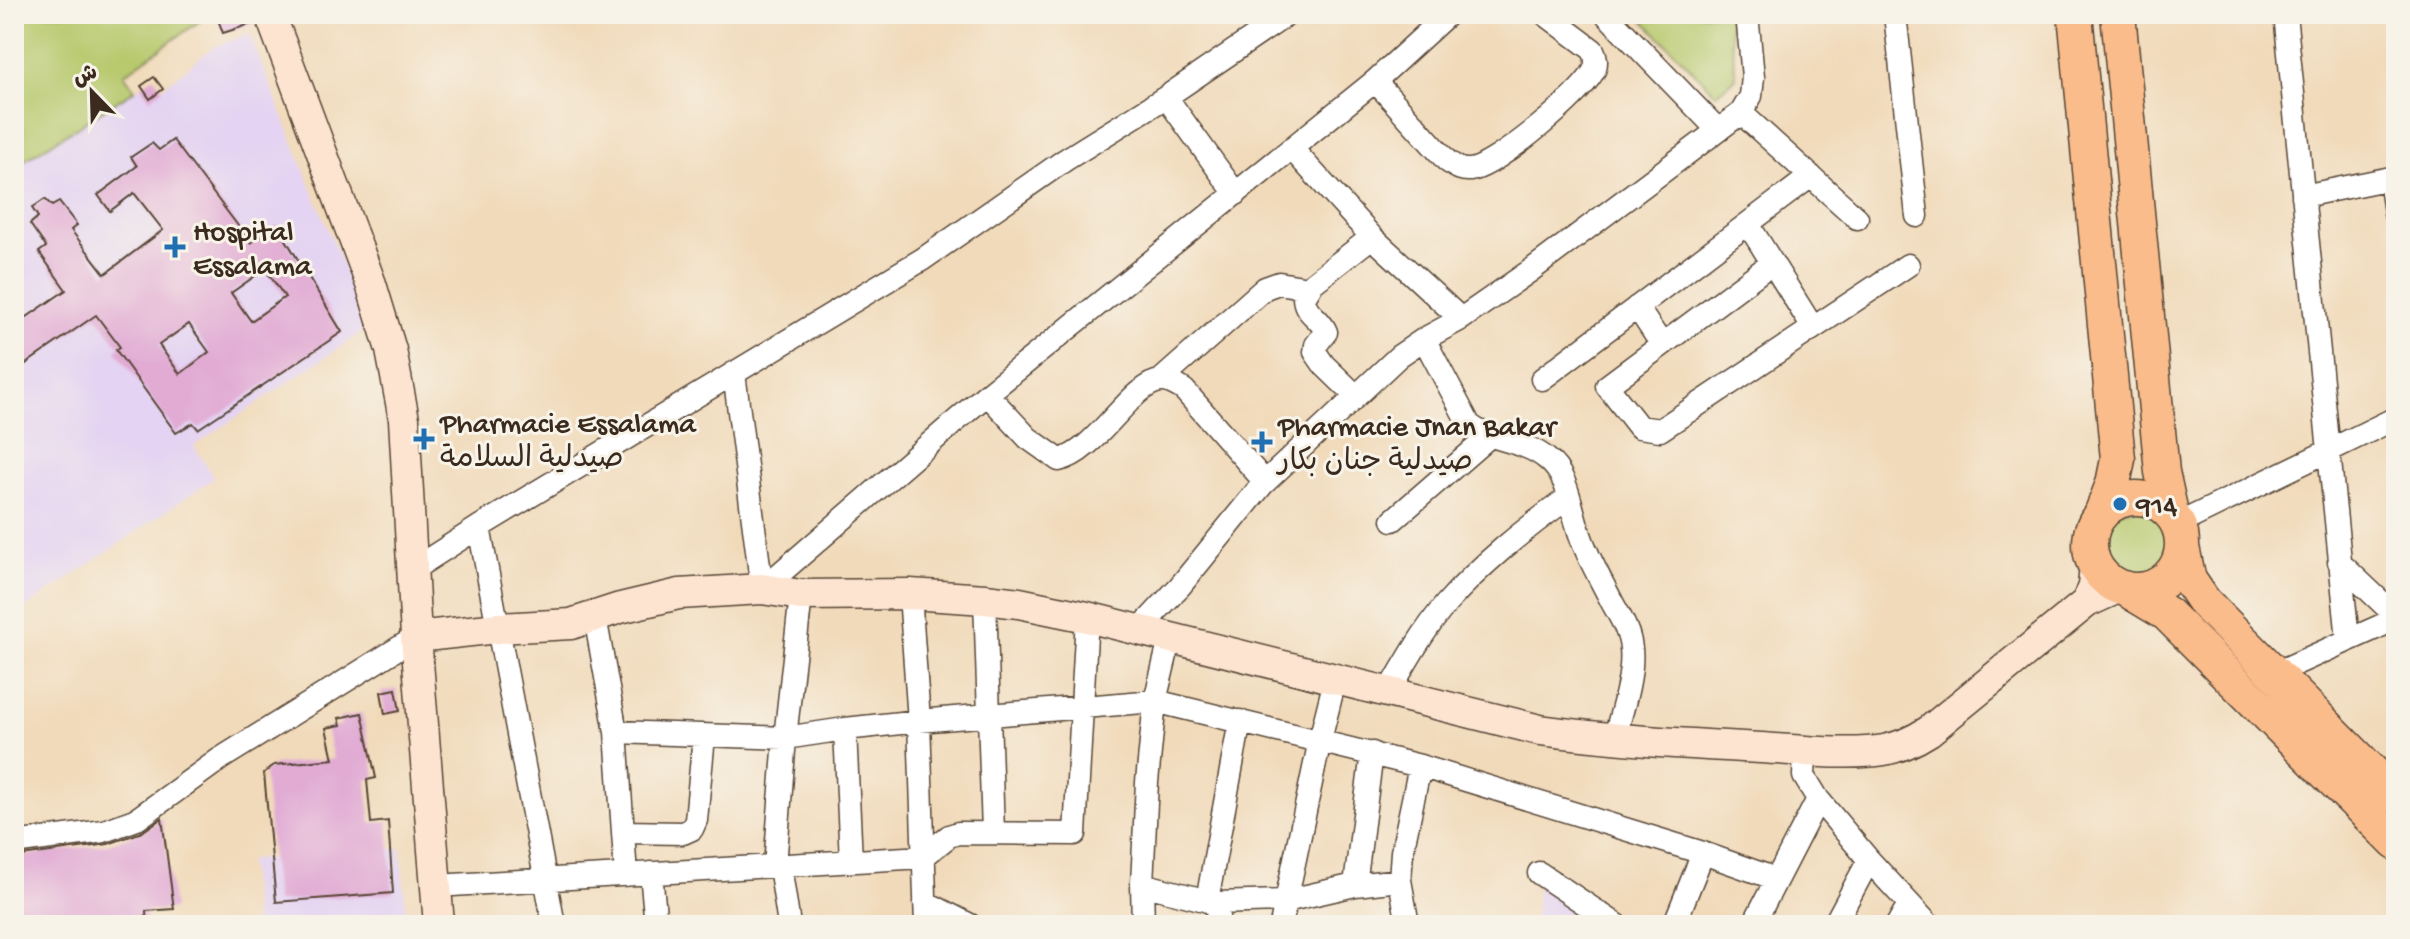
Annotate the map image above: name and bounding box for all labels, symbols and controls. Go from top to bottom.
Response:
north arrow [52,52,132,132]
text: ش [70,61,102,94]
place label: Hospital Essalama [193,217,313,286]
marker: Hospital Essalama [164,236,186,258]
place label: Pharmacie Essalama صيدلية السلامة [439,409,697,478]
place label: Pharmacie Jnan Bakar صيدلية جنان بكار [1275,412,1558,481]
marker: Pharmacie Essalama صيدلية السلامة [415,430,433,448]
marker: Pharmacie Jnan Bakar صيدلية جنان بكار [1253,433,1271,451]
place label: 914 [2135,491,2177,526]
marker: 914 [2111,495,2129,513]

